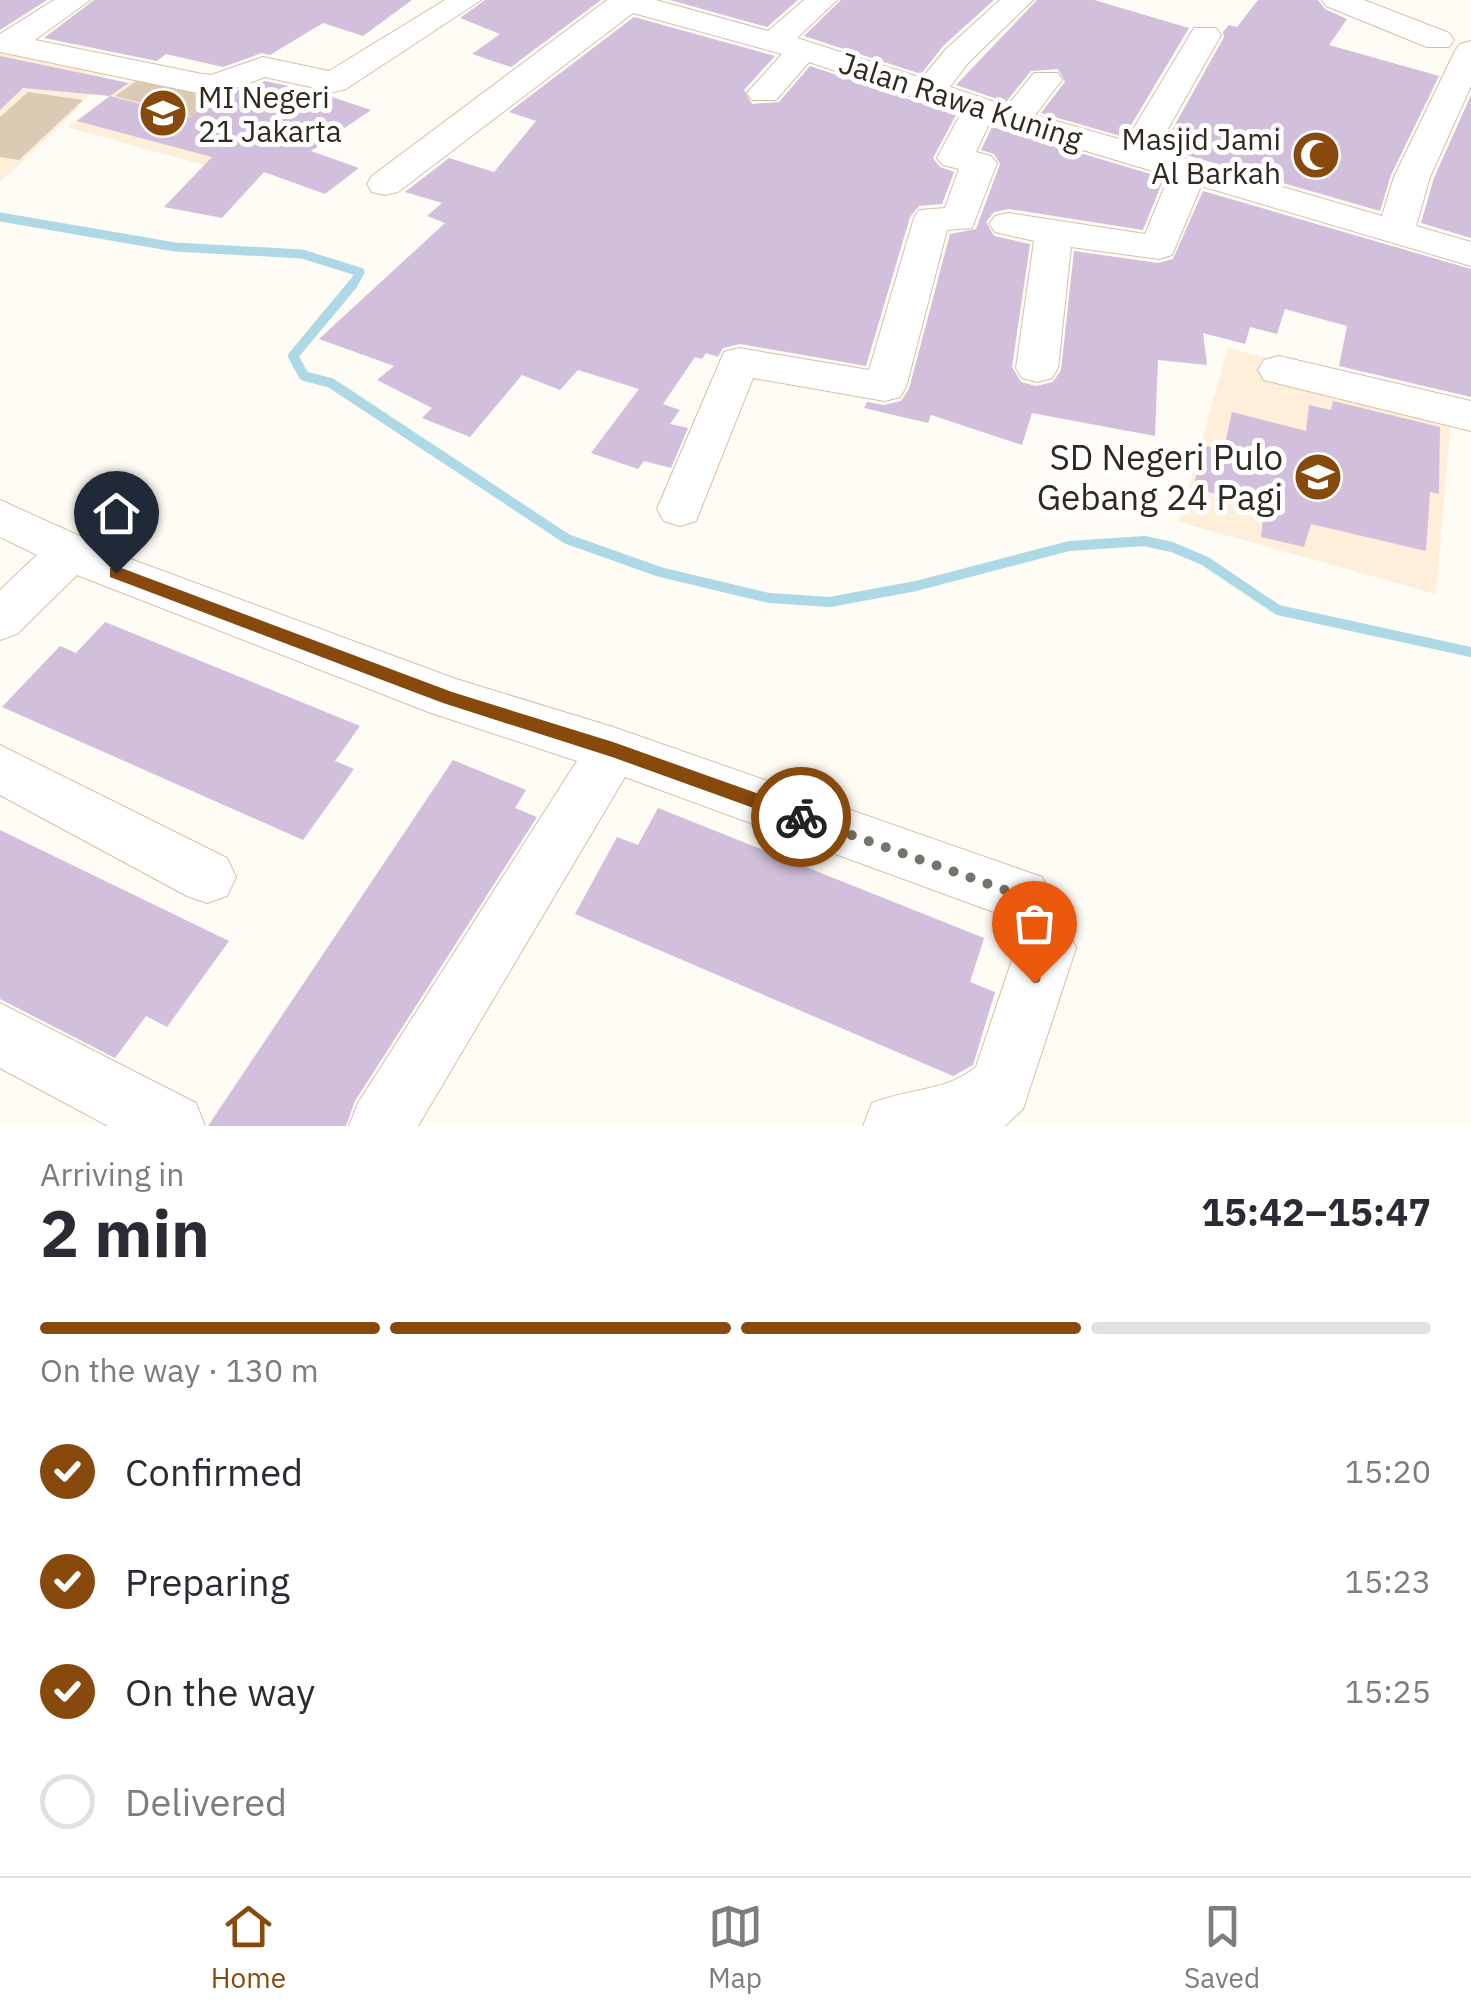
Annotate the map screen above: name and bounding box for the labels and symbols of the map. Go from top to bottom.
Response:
street label: Jalan Rawa Kuning [834,42,1088,158]
place label: MI Negeri 21 Jakarta [198,77,342,150]
school or university icon: MI Negeri 21 Jakarta [137,87,189,139]
place label: Masjid Jami Al Barkah [1122,119,1281,192]
mosque icon: Masjid Jami Al Barkah [1290,129,1342,181]
place label: SD Negeri Pulo Gebang 24 Pagi [1037,434,1283,520]
school or university icon: SD Negeri Pulo Gebang 24 Pagi [1292,451,1344,503]
pin [74,471,159,574]
courier [751,767,851,867]
pin [992,881,1077,984]

